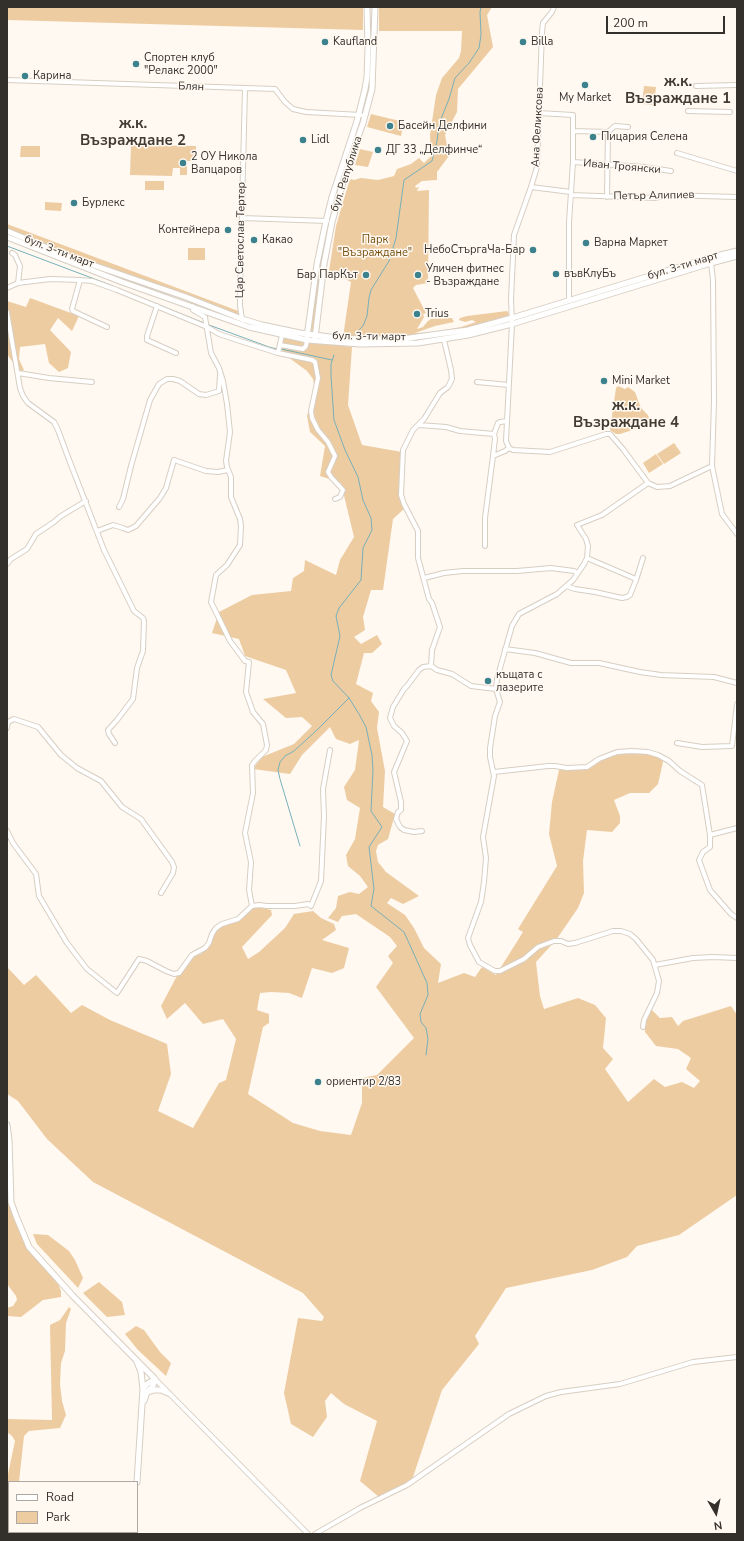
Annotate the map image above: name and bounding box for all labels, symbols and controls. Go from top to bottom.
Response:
scale bar [608,8,727,34]
text: 200 m [613,15,648,31]
place label: Kaufland [333,35,377,49]
place label: Billa [531,35,553,49]
marker: Kaufland [320,37,330,47]
marker: Billa [518,37,528,47]
place label: Спортен клуб "Релакс 2000" [144,51,218,77]
marker: Спортен клуб "Релакс 2000" [131,59,141,69]
place label: Карина [33,69,71,83]
marker: Карина [20,71,30,81]
district label: ж.к. Възраждане 1 [625,73,731,108]
street label: Блян [178,80,204,94]
marker: My Market [580,80,590,90]
street label: Ана Феликсова [529,87,547,167]
place label: My Market [559,91,611,105]
district label: ж.к. Възраждане 2 [80,115,186,150]
place label: Басейн Делфини [398,119,487,133]
marker: Басейн Делфини [385,121,395,131]
place label: Пицария Селена [601,130,688,144]
marker: Пицария Селена [588,132,598,142]
place label: Lidl [311,133,329,147]
marker: Lidl [298,135,308,145]
street label: бул. Република [329,135,365,213]
place label: ДГ 33 „Делфинче“ [386,143,482,157]
marker: ДГ 33 „Делфинче“ [373,145,383,155]
place label: 2 ОУ Никола Вапцаров [191,150,257,176]
street label: Иван Троянски [583,157,661,177]
marker: 2 ОУ Никола Вапцаров [178,158,188,168]
street label: Цар Светослав Тертер [233,182,249,298]
street label: Петър Алипиев [613,189,695,203]
place label: Бурлекс [82,196,125,210]
marker: Бурлекс [69,198,79,208]
place label: Контейнера [158,223,220,237]
marker: Контейнера [223,225,233,235]
street label: бул. 3-ти март [22,233,96,271]
place label: Какао [262,233,293,247]
park label: Парк "Възраждане" [338,233,412,259]
marker: Какао [249,235,259,245]
place label: Варна Маркет [594,236,668,250]
marker: Варна Маркет [581,238,591,248]
place label: НебоСтъргаЧа-Бар [424,243,525,257]
marker: НебоСтъргаЧа-Бар [528,245,538,255]
street label: бул. 3-ти март [646,249,720,283]
place label: Уличен фитнес - Възраждане [426,262,504,288]
place label: въвКлуБъ [564,267,616,281]
place label: Бар ПарКът [297,268,358,282]
marker: въвКлуБъ [551,269,561,279]
marker: Бар ПарКът [361,270,371,280]
marker: Уличен фитнес - Възраждане [413,270,423,280]
place label: Trius [425,307,449,321]
marker: Trius [412,309,422,319]
street label: бул. 3-ти март [332,330,406,344]
place label: Mini Market [612,374,670,388]
marker: Mini Market [599,376,609,386]
district label: ж.к. Възраждане 4 [573,397,679,432]
place label: къщата с лазерите [496,668,543,694]
marker: къщата с лазерите [483,676,493,686]
place label: ориентир 2/83 [326,1075,401,1089]
marker: ориентир 2/83 [313,1077,323,1087]
legend [8,1481,138,1533]
text: Road [46,1489,74,1505]
north arrow [696,1493,736,1533]
text: Park [46,1509,70,1525]
text: N [713,1517,723,1533]

